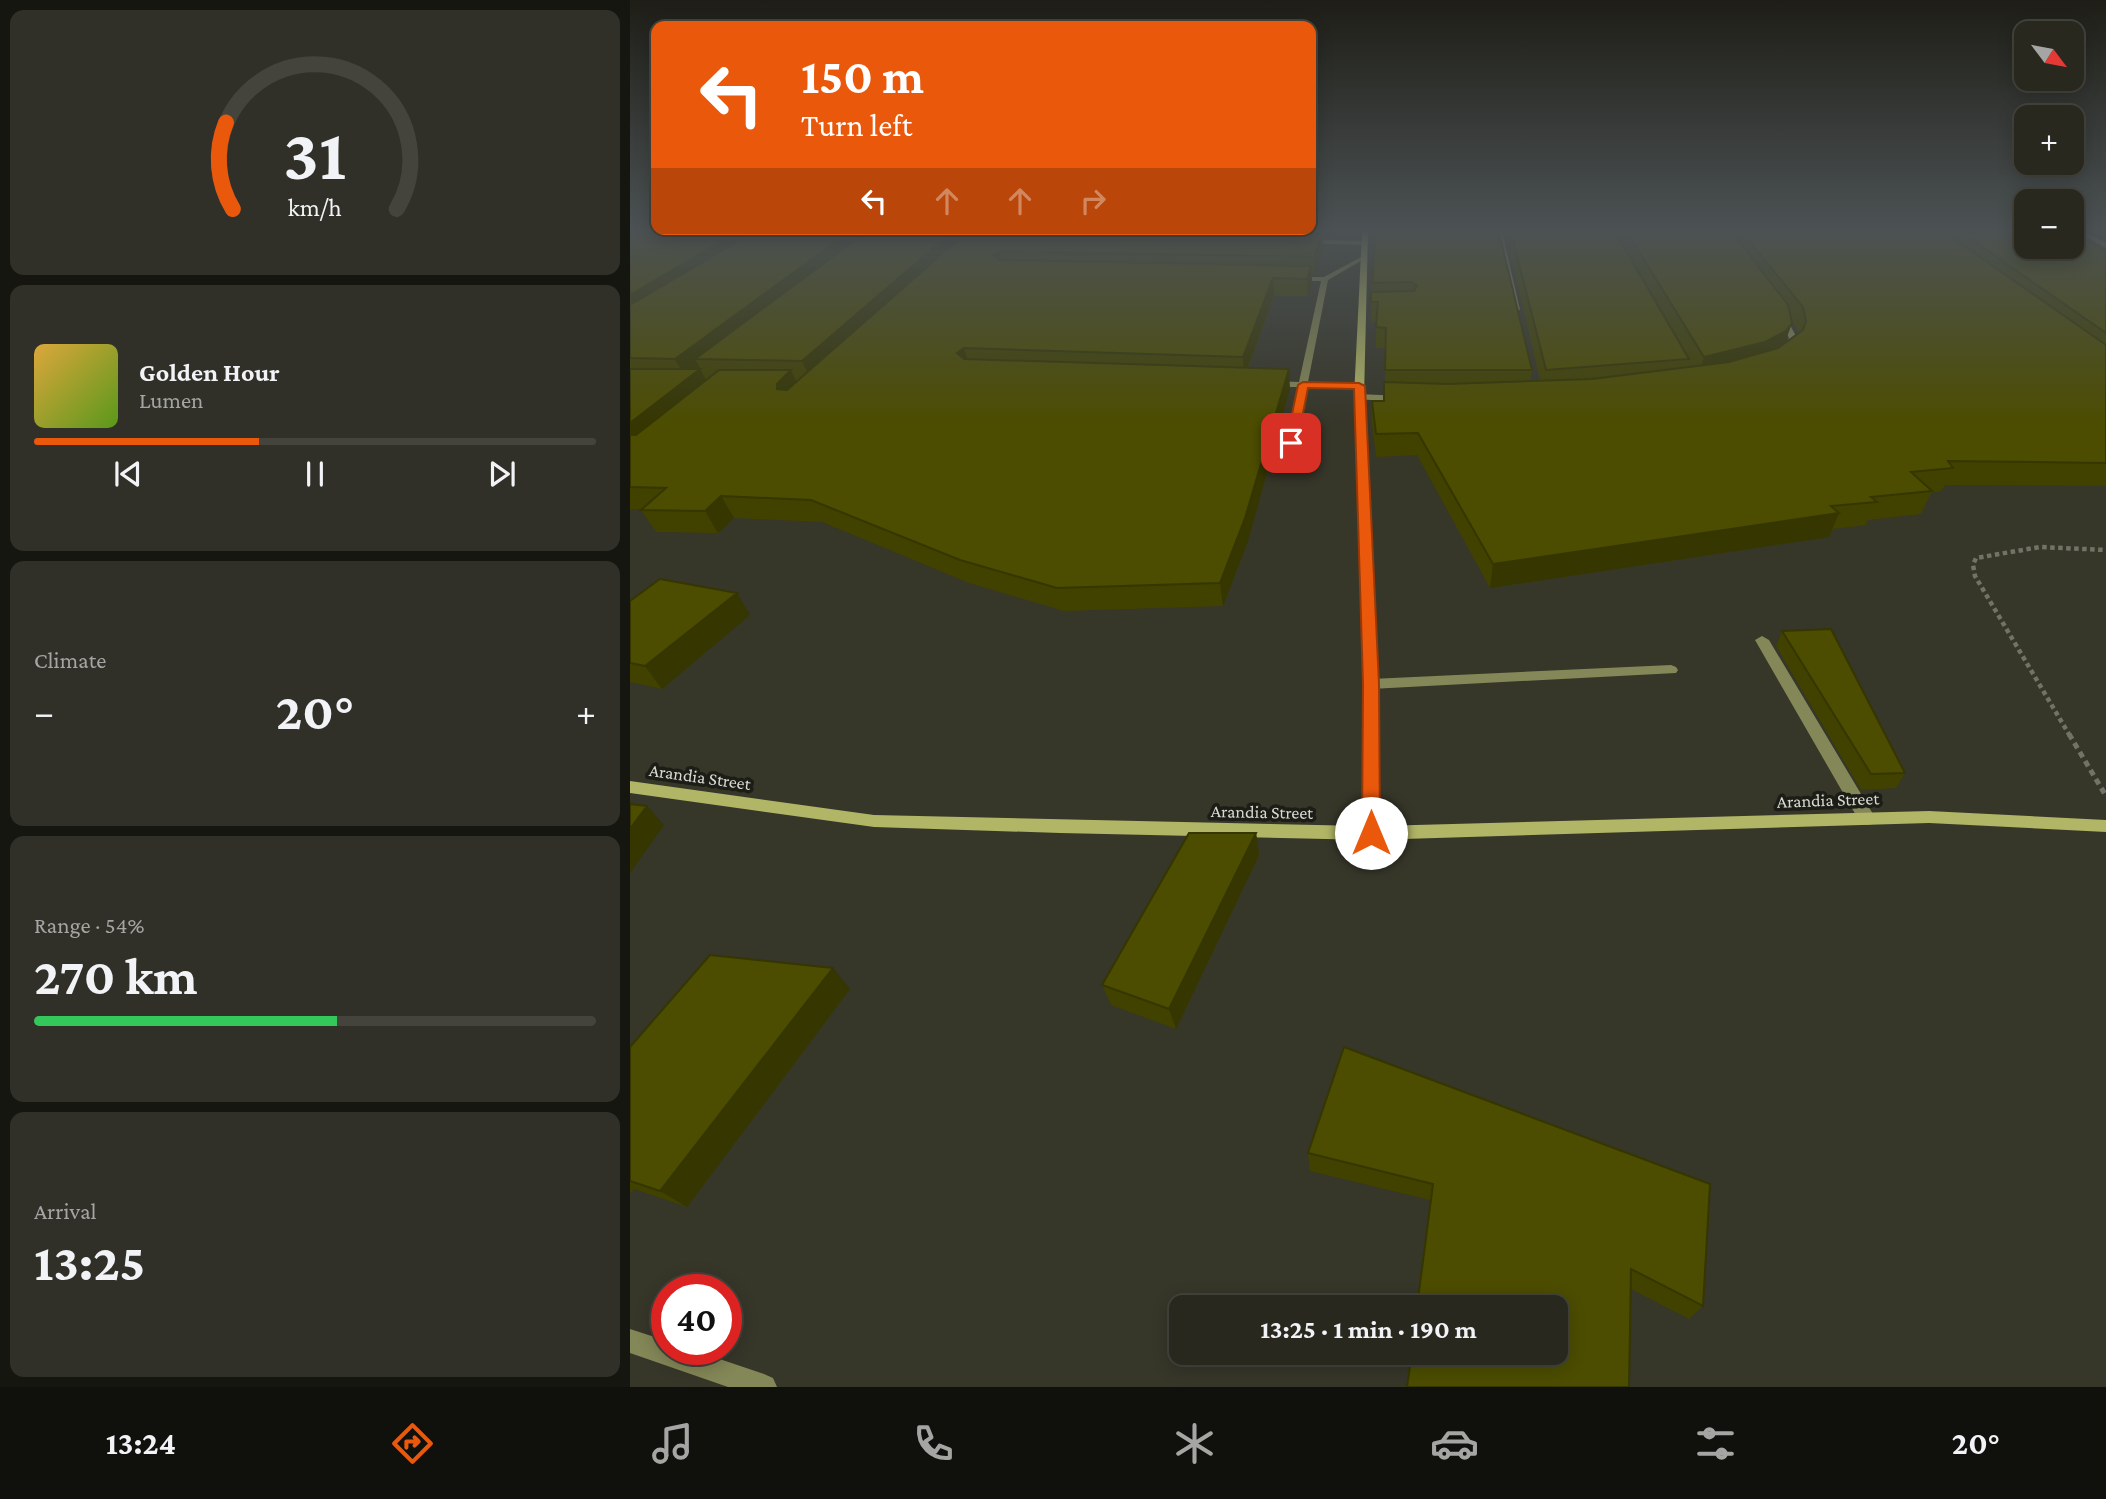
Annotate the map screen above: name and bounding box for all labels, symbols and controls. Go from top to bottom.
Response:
north arrow [2014,21,2084,91]
map controls [2014,21,2084,259]
icon: left [686,49,777,140]
text: 150 m [801,49,924,104]
button: + [2014,105,2084,175]
text: Turn left [801,107,912,143]
text: 31 [284,114,346,195]
icon: left [855,182,893,220]
icon: ahead [928,182,966,220]
icon: ahead [1001,182,1039,220]
icon: right [1074,182,1112,220]
button: − [2014,189,2084,259]
text: km/h [288,194,342,221]
text: Golden Hour [139,358,280,387]
text: Lumen [139,387,203,413]
pin [1261,413,1321,473]
icon: arrive [1272,424,1310,462]
icon: previous [109,455,147,493]
icon: pause [296,455,334,493]
icon: next [483,455,521,493]
text: Climate [34,647,106,673]
text: 20° [276,682,354,740]
text: − [34,691,54,733]
text: + [576,691,596,733]
street label: Arandia Street [648,760,753,794]
street label: Arandia Street [1777,788,1881,812]
position arrow [1334,796,1408,870]
street label: Arandia Street [1211,801,1314,823]
text: Range · 54% [34,912,144,938]
text: 270 km [34,947,198,1005]
text: Arrival [34,1198,97,1224]
text: 13:25 [34,1233,145,1291]
speed limit sign: 40 [651,1274,742,1365]
text: 13:25 · 1 min · 190 m [1260,1315,1477,1344]
icon: directions [388,1419,437,1468]
icon: music [648,1419,697,1468]
icon: phone [909,1419,958,1468]
icon: climate [1170,1419,1219,1468]
icon: car [1430,1419,1479,1468]
icon: filters [1691,1419,1740,1468]
text: 13:24 [106,1425,176,1461]
text: 20° [1952,1425,2000,1461]

